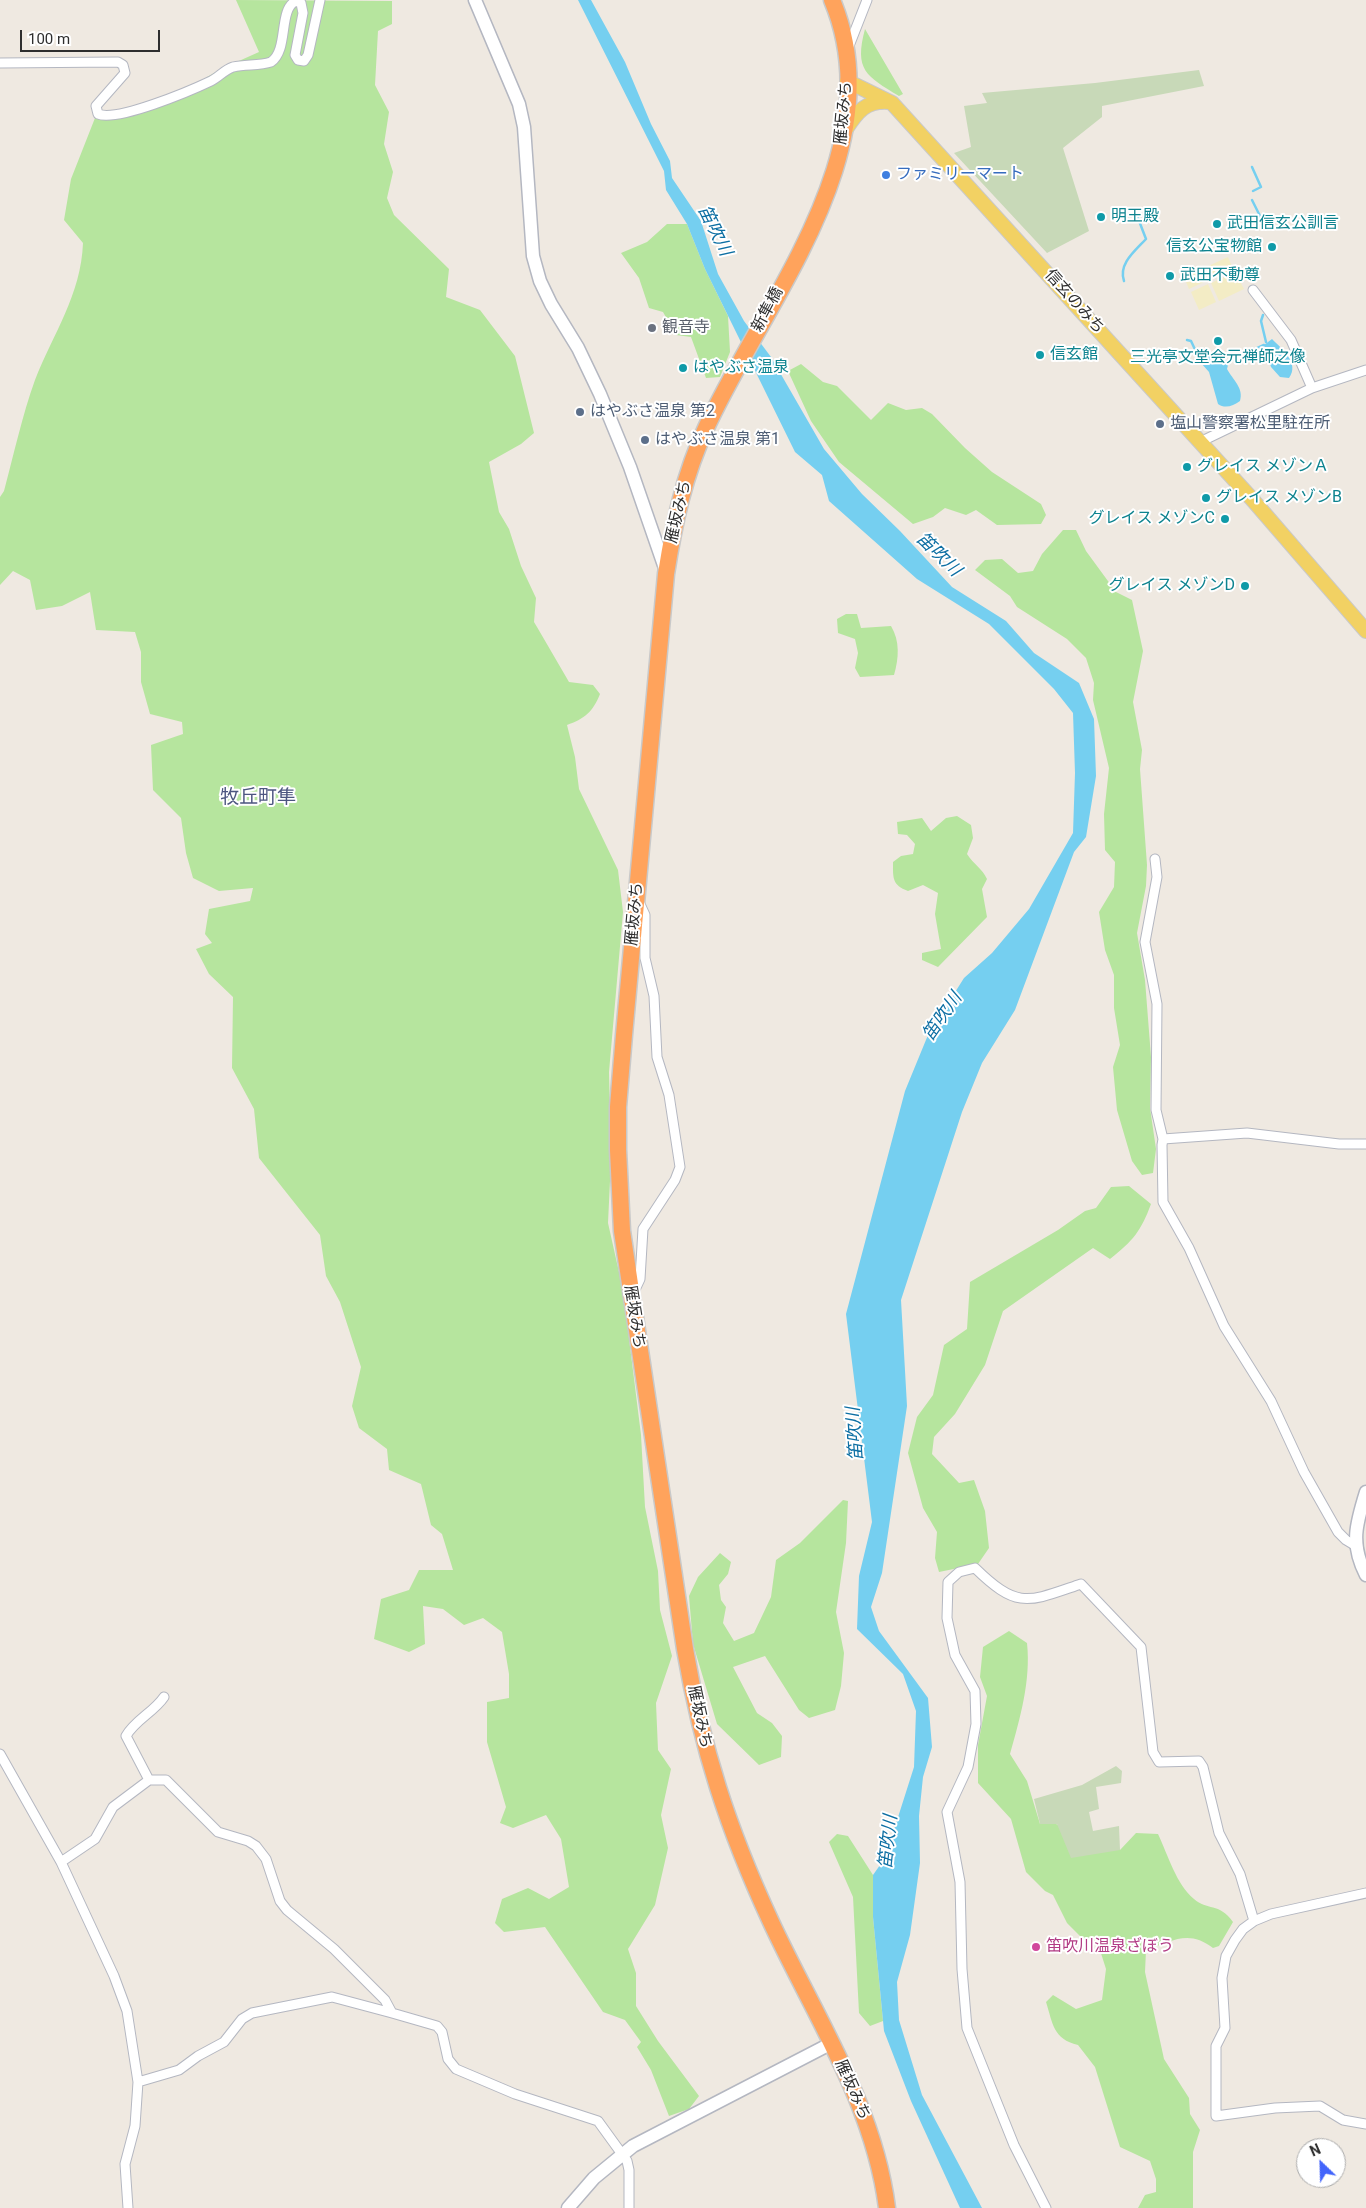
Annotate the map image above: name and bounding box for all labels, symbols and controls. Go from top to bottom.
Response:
scale bar [22,20,162,52]
text: 100 m [28,30,70,48]
street label: 雁坂みち [832,80,856,146]
place label: ファミリーマート [896,165,1024,185]
marker: ファミリーマート [880,169,892,181]
water label: 笛吹川 [692,202,736,260]
place label: 明王殿 [1111,207,1159,227]
marker: 明王殿 [1095,211,1107,223]
place label: 武田信玄公訓言 [1227,214,1339,234]
marker: 武田信玄公訓言 [1211,218,1223,230]
place label: 信玄公宝物館 [1166,237,1262,257]
marker: 信玄公宝物館 [1266,241,1278,253]
street label: 信玄のみち [1040,266,1108,338]
place label: 武田不動尊 [1180,266,1260,286]
marker: 武田不動尊 [1164,270,1176,282]
street label: 新隼橋 [748,284,788,336]
place label: 観音寺 [662,318,710,338]
marker: 観音寺 [646,322,658,334]
marker: 三光亭文堂会元禅師之像 [1212,335,1224,347]
place label: 信玄館 [1050,345,1098,365]
place label: 三光亭文堂会元禅師之像 [1130,348,1306,368]
marker: 信玄館 [1034,349,1046,361]
place label: はやぶさ温泉 [693,358,789,378]
marker: はやぶさ温泉 [677,362,689,374]
place label: はやぶさ温泉 第2 [590,402,715,422]
marker: はやぶさ温泉 第2 [574,406,586,418]
place label: 塩山警察署松里駐在所 [1170,414,1330,434]
marker: 塩山警察署松里駐在所 [1154,418,1166,430]
place label: はやぶさ温泉 第1 [655,430,780,450]
marker: はやぶさ温泉 第1 [639,434,651,446]
place label: グレイス メゾンＡ [1197,457,1329,477]
marker: グレイス メゾンＡ [1181,461,1193,473]
street label: 雁坂みち [662,479,696,545]
place label: グレイス メゾンB [1216,488,1342,508]
marker: グレイス メゾンB [1200,492,1212,504]
place label: グレイス メゾンC [1089,509,1215,529]
marker: グレイス メゾンC [1219,513,1231,525]
water label: 笛吹川 [911,528,965,582]
place label: グレイス メゾンD [1109,576,1235,596]
marker: グレイス メゾンD [1239,580,1251,592]
district label: 牧丘町隼 [220,787,296,809]
street label: 雁坂みち [623,881,647,947]
water label: 笛吹川 [919,989,967,1045]
street label: 雁坂みち [620,1284,648,1350]
water label: 笛吹川 [843,1406,869,1462]
street label: 雁坂みち [683,1684,715,1750]
water label: 笛吹川 [875,1814,903,1870]
place label: 笛吹川温泉ざぼう [1046,1937,1174,1957]
marker: 笛吹川温泉ざぼう [1030,1941,1042,1953]
street label: 雁坂みち [830,2057,874,2123]
north arrow [1296,2138,1346,2188]
text: N [1308,2141,1323,2160]

